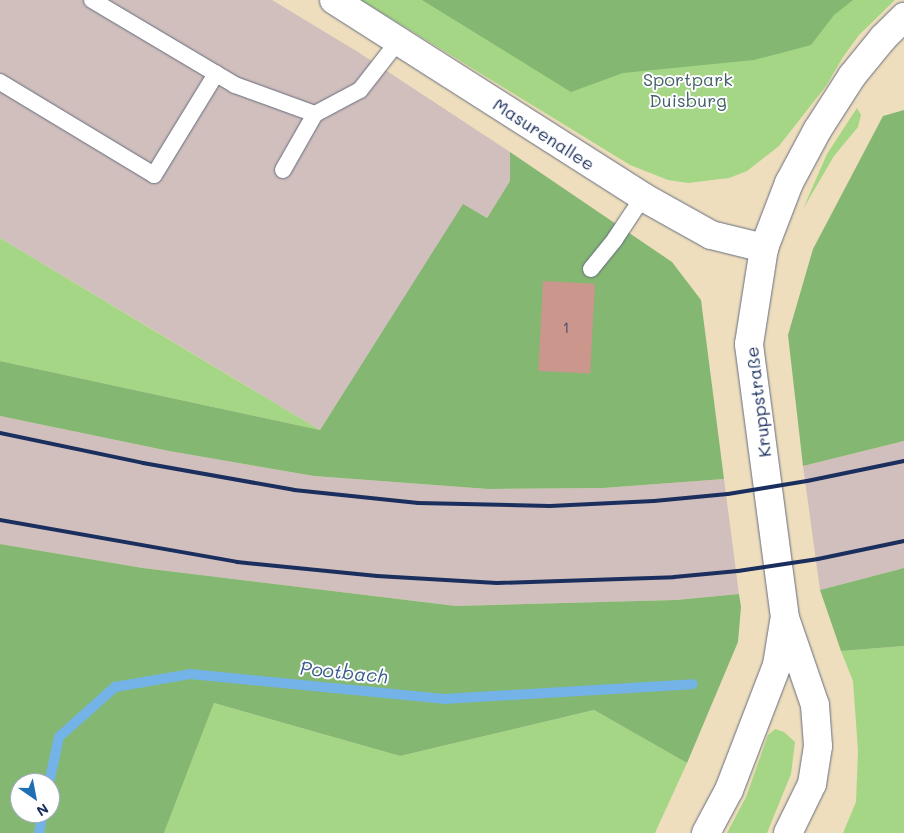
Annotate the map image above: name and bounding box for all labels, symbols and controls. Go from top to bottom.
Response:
park label: Sportpark Duisburg [643,69,733,112]
street label: Masurenallee [489,93,599,175]
house number: 1 [563,319,569,337]
street label: Kruppstraße [740,345,776,459]
water label: Pootbach [299,656,389,688]
north arrow [10,773,60,823]
text: N [33,799,53,821]

